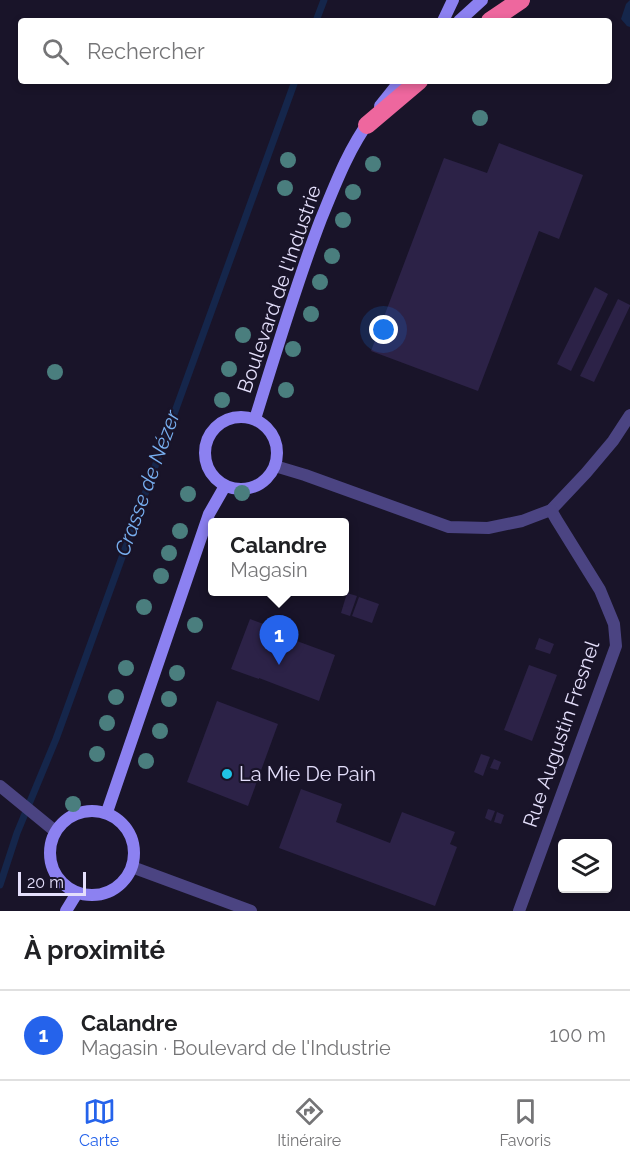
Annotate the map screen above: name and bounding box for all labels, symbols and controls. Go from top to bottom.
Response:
search box [18,18,612,84]
icon: search [39,35,72,68]
text: Rechercher [87,38,205,64]
street label: Boulevard de l'Industrie [232,182,326,396]
your location [369,315,398,344]
water label: Crasse de Nézer [109,406,185,559]
popup [208,518,349,596]
text: Calandre [230,532,327,558]
text: Magasin [230,558,308,582]
pin: 1 [260,616,298,665]
street label: Rue Augustin Fresnel [518,637,604,831]
place label: La Mie De Pain [239,762,376,786]
marker: La Mie De Pain [220,767,234,781]
map controls [558,839,612,893]
button: layers [558,839,612,893]
scale bar [18,869,86,896]
text: 20 m [27,873,64,892]
text: À proximité [24,935,165,965]
text: Calandre [81,1010,177,1036]
text: 1 [39,1023,48,1047]
text: 100 m [549,1023,606,1047]
text: Magasin · Boulevard de l'Industrie [81,1036,391,1060]
tab: Carte [79,1095,119,1150]
tab: Itinéraire [277,1095,341,1150]
tab: Favoris [499,1095,551,1150]

